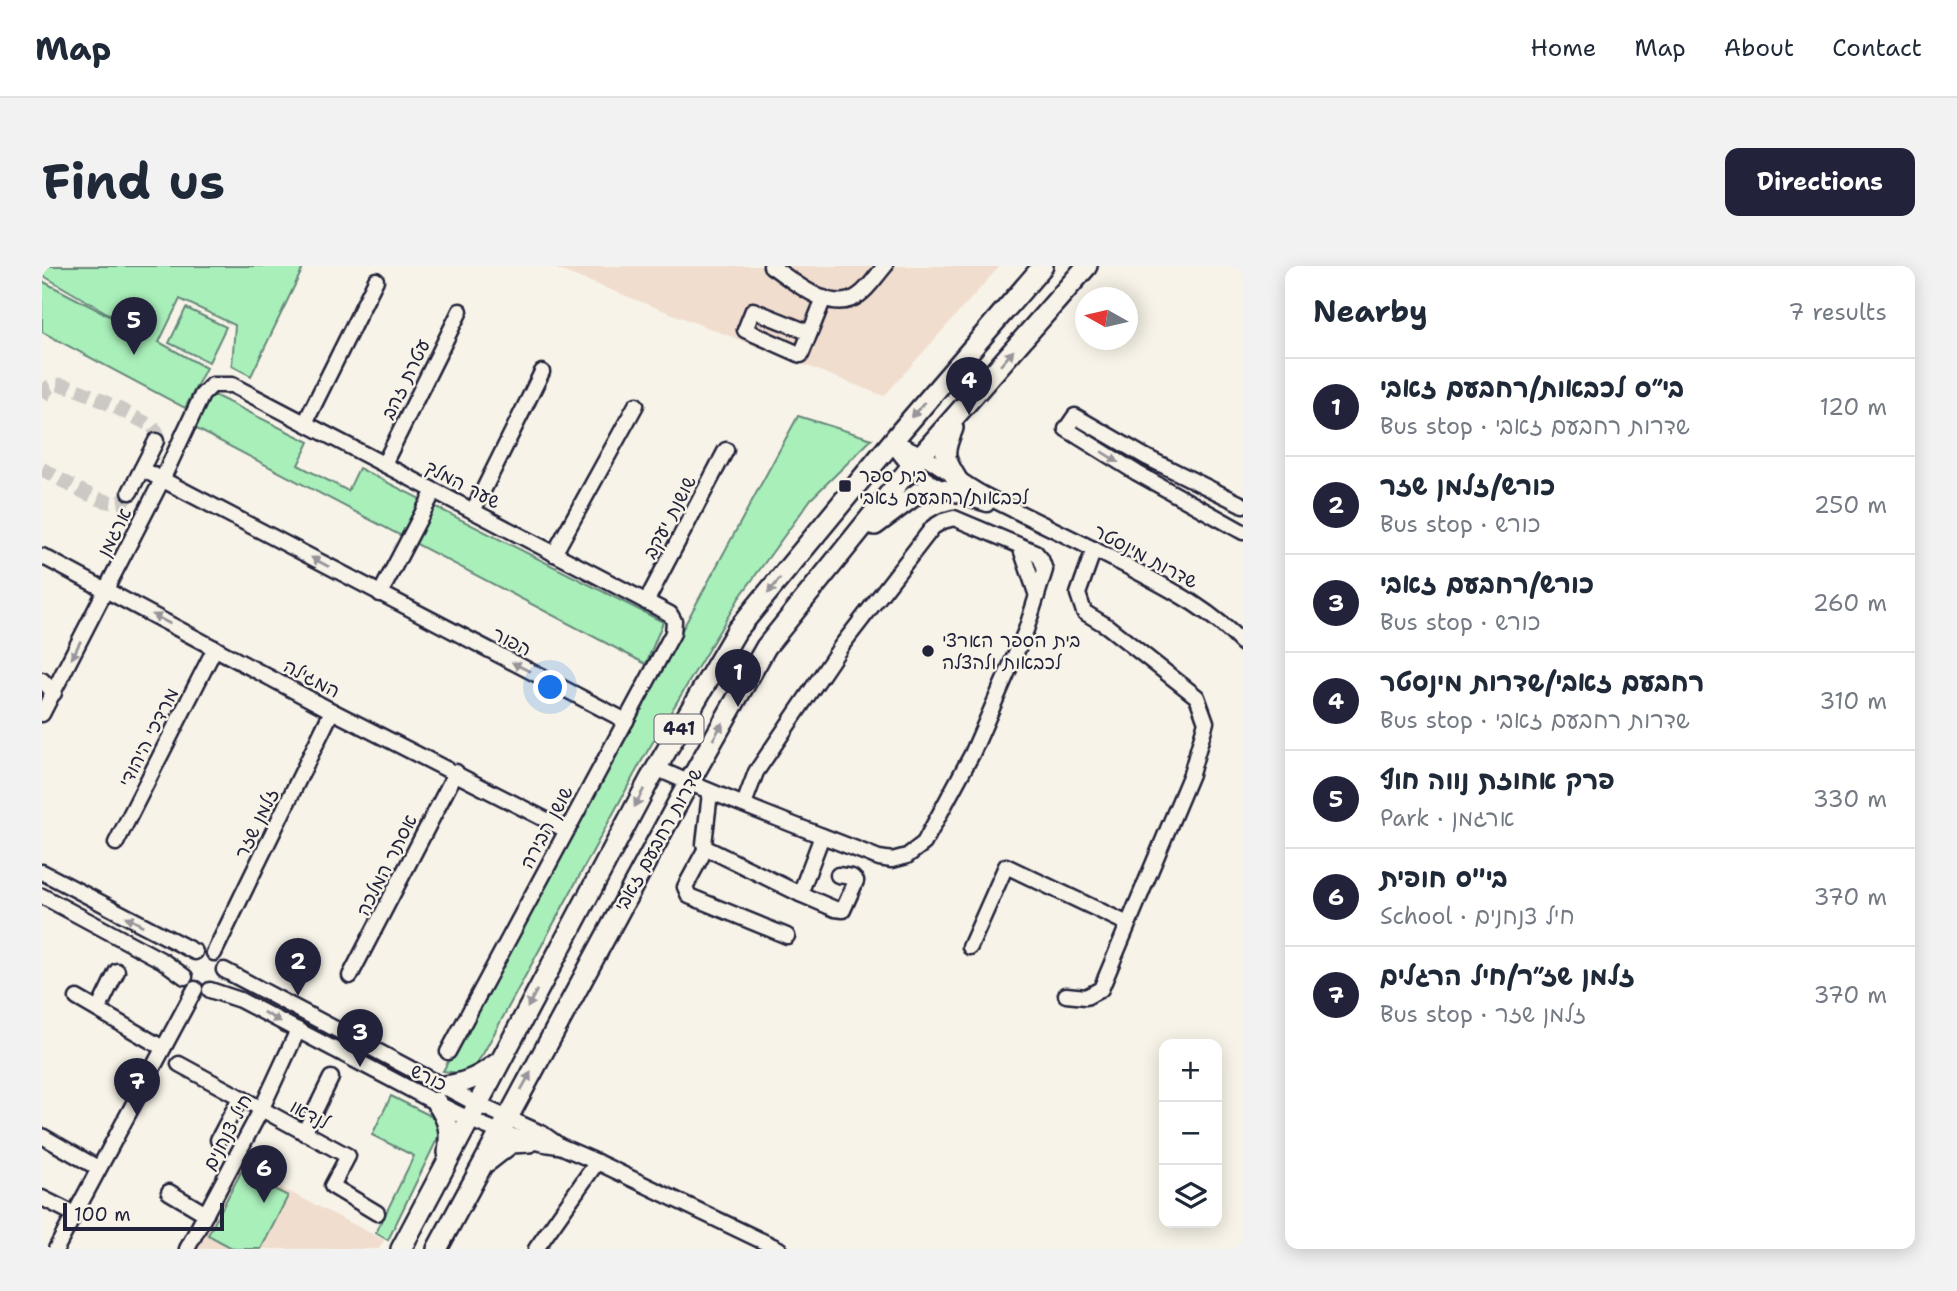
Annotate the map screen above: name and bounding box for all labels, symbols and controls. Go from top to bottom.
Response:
text: Map [35,26,111,71]
text: Home [1530,32,1596,64]
text: Map [1634,32,1686,64]
text: About [1724,32,1794,64]
text: Contact [1832,32,1922,64]
button: Directions [1725,148,1915,216]
text: Find us [42,149,225,215]
north arrow [1075,287,1138,350]
text: Nearby [1313,291,1428,332]
pin: 5 [111,297,157,355]
text: 7 results [1788,297,1887,327]
street label: עטרת זהב [375,335,436,423]
one-way arrow [999,350,1014,367]
pin: 4 [946,357,992,415]
text: בי״ס לכבאות/רחבעם זאבי [1380,370,1684,405]
text: 1 [1331,392,1341,422]
text: 120 m [1819,392,1887,422]
one-way arrow [911,402,926,419]
text: Bus stop · שדרות רחבעם זאבי [1380,411,1690,441]
one-way arrow [1100,450,1120,463]
street label: שער המלך [421,454,505,515]
place label: בית ספר לכבאות/רחבעם זאבי [859,463,1030,510]
text: כורש/זלמן שזר [1380,468,1555,503]
street label: שושנת יעקב [637,471,702,563]
marker: בית ספר לכבאות/רחבעם זאבי [837,478,853,494]
text: 2 [1328,490,1344,520]
text: 250 m [1814,490,1887,520]
street label: ארגמן [92,503,137,561]
text: Bus stop · כורש [1380,509,1541,539]
street label: שדרות מינסטר [1089,519,1203,595]
one-way arrow [309,557,329,569]
text: כורש/רחבעם זאבי [1380,566,1594,601]
one-way arrow [766,576,781,594]
text: 3 [1328,588,1344,618]
text: 260 m [1813,588,1887,618]
text: Bus stop · כורש [1380,607,1541,637]
one-way arrow [150,613,170,625]
street label: הפור [488,621,536,662]
place label: בית הספר הארצי לכבאות ולהצלה [942,628,1080,675]
one-way arrow [70,640,81,660]
marker: בית הספר הארצי לכבאות ולהצלה [920,643,936,659]
pin: 1 [715,649,761,707]
street label: המגילה [279,653,344,704]
one-way arrow [511,662,531,674]
text: רחבעם זאבי/שדרות מינסטר [1380,664,1704,699]
your location [533,670,567,704]
street label: מרדכי היהודי [113,683,184,791]
text: 4 [1328,686,1344,716]
text: 310 m [1819,686,1887,716]
text: Bus stop · שדרות רחבעם זאבי [1380,705,1690,735]
road number: 441 [654,714,704,743]
one-way arrow [712,721,724,740]
street label: שדרות רחבעם זאבי [608,762,709,916]
text: פרק אחוזת נווה חוף [1380,762,1615,797]
street label: שושן הבירה [514,781,579,873]
street label: זלמן שזר [229,784,284,863]
text: 5 [1329,784,1343,814]
text: 330 m [1813,784,1887,814]
one-way arrow [634,789,646,809]
text: Park · ארגמן [1380,803,1514,833]
street label: אסתר המלכה [350,810,423,920]
text: בי"ס חופית [1380,860,1508,895]
text: 6 [1328,882,1344,912]
text: 370 m [1814,882,1887,912]
text: School · חיל צנחנים [1380,901,1575,931]
one-way arrow [124,915,144,926]
pin: 2 [275,938,321,996]
text: זלמן שז״ר/חיל הרגלים [1380,958,1635,993]
text: 7 [1328,980,1344,1010]
text: 370 m [1814,980,1887,1010]
one-way arrow [526,989,538,1009]
text: Bus stop · זלמן שזר [1380,999,1586,1029]
pin: 3 [337,1009,383,1067]
one-way arrow [263,1011,282,1023]
map controls [1159,1039,1222,1228]
button: + [1159,1039,1222,1102]
pin: 7 [114,1058,160,1116]
street label: כורש [406,1058,451,1097]
one-way arrow [520,1070,532,1090]
street label: חיל צנחנים [197,1090,258,1175]
street label: לנדאו [286,1094,335,1136]
button: − [1159,1102,1222,1165]
pin: 6 [241,1145,287,1203]
button: layers [1159,1165,1222,1228]
scale bar [63,1200,224,1232]
text: 100 m [74,1202,131,1227]

